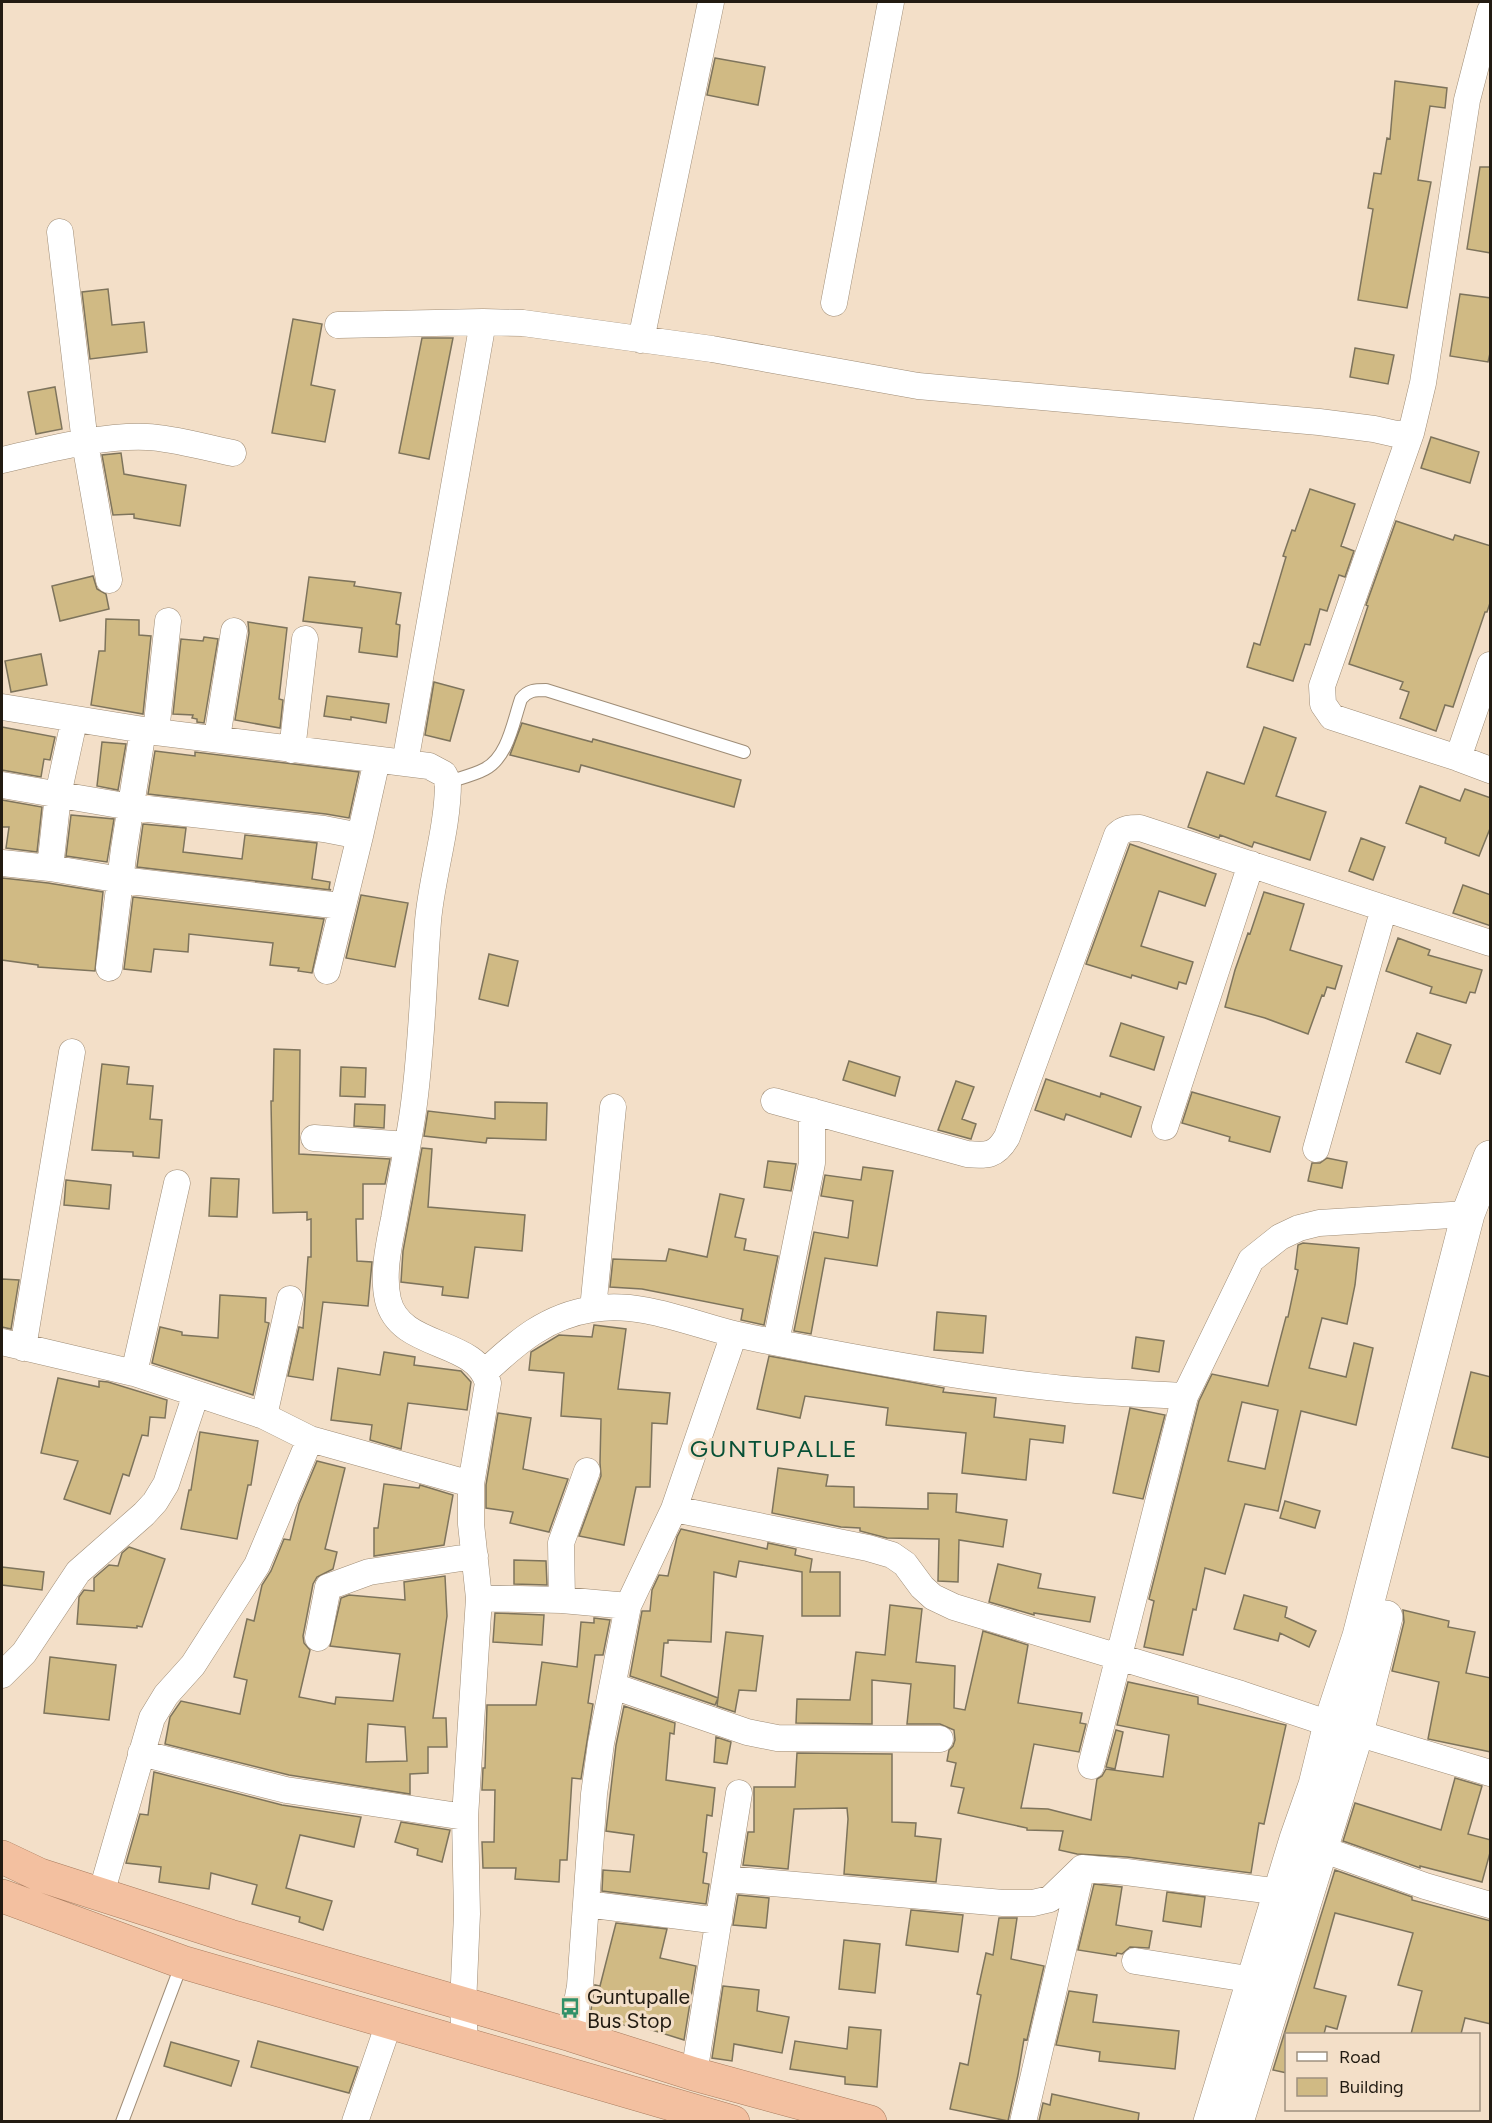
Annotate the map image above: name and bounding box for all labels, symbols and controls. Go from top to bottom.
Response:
district label: GUNTUPALLE [690,1434,858,1463]
place label: Guntupalle Bus Stop [587,1984,690,2033]
bus stop icon: Guntupalle Bus Stop [558,1996,582,2020]
legend [1285,2033,1480,2111]
text: Road [1339,2046,1380,2068]
text: Building [1339,2076,1404,2098]

